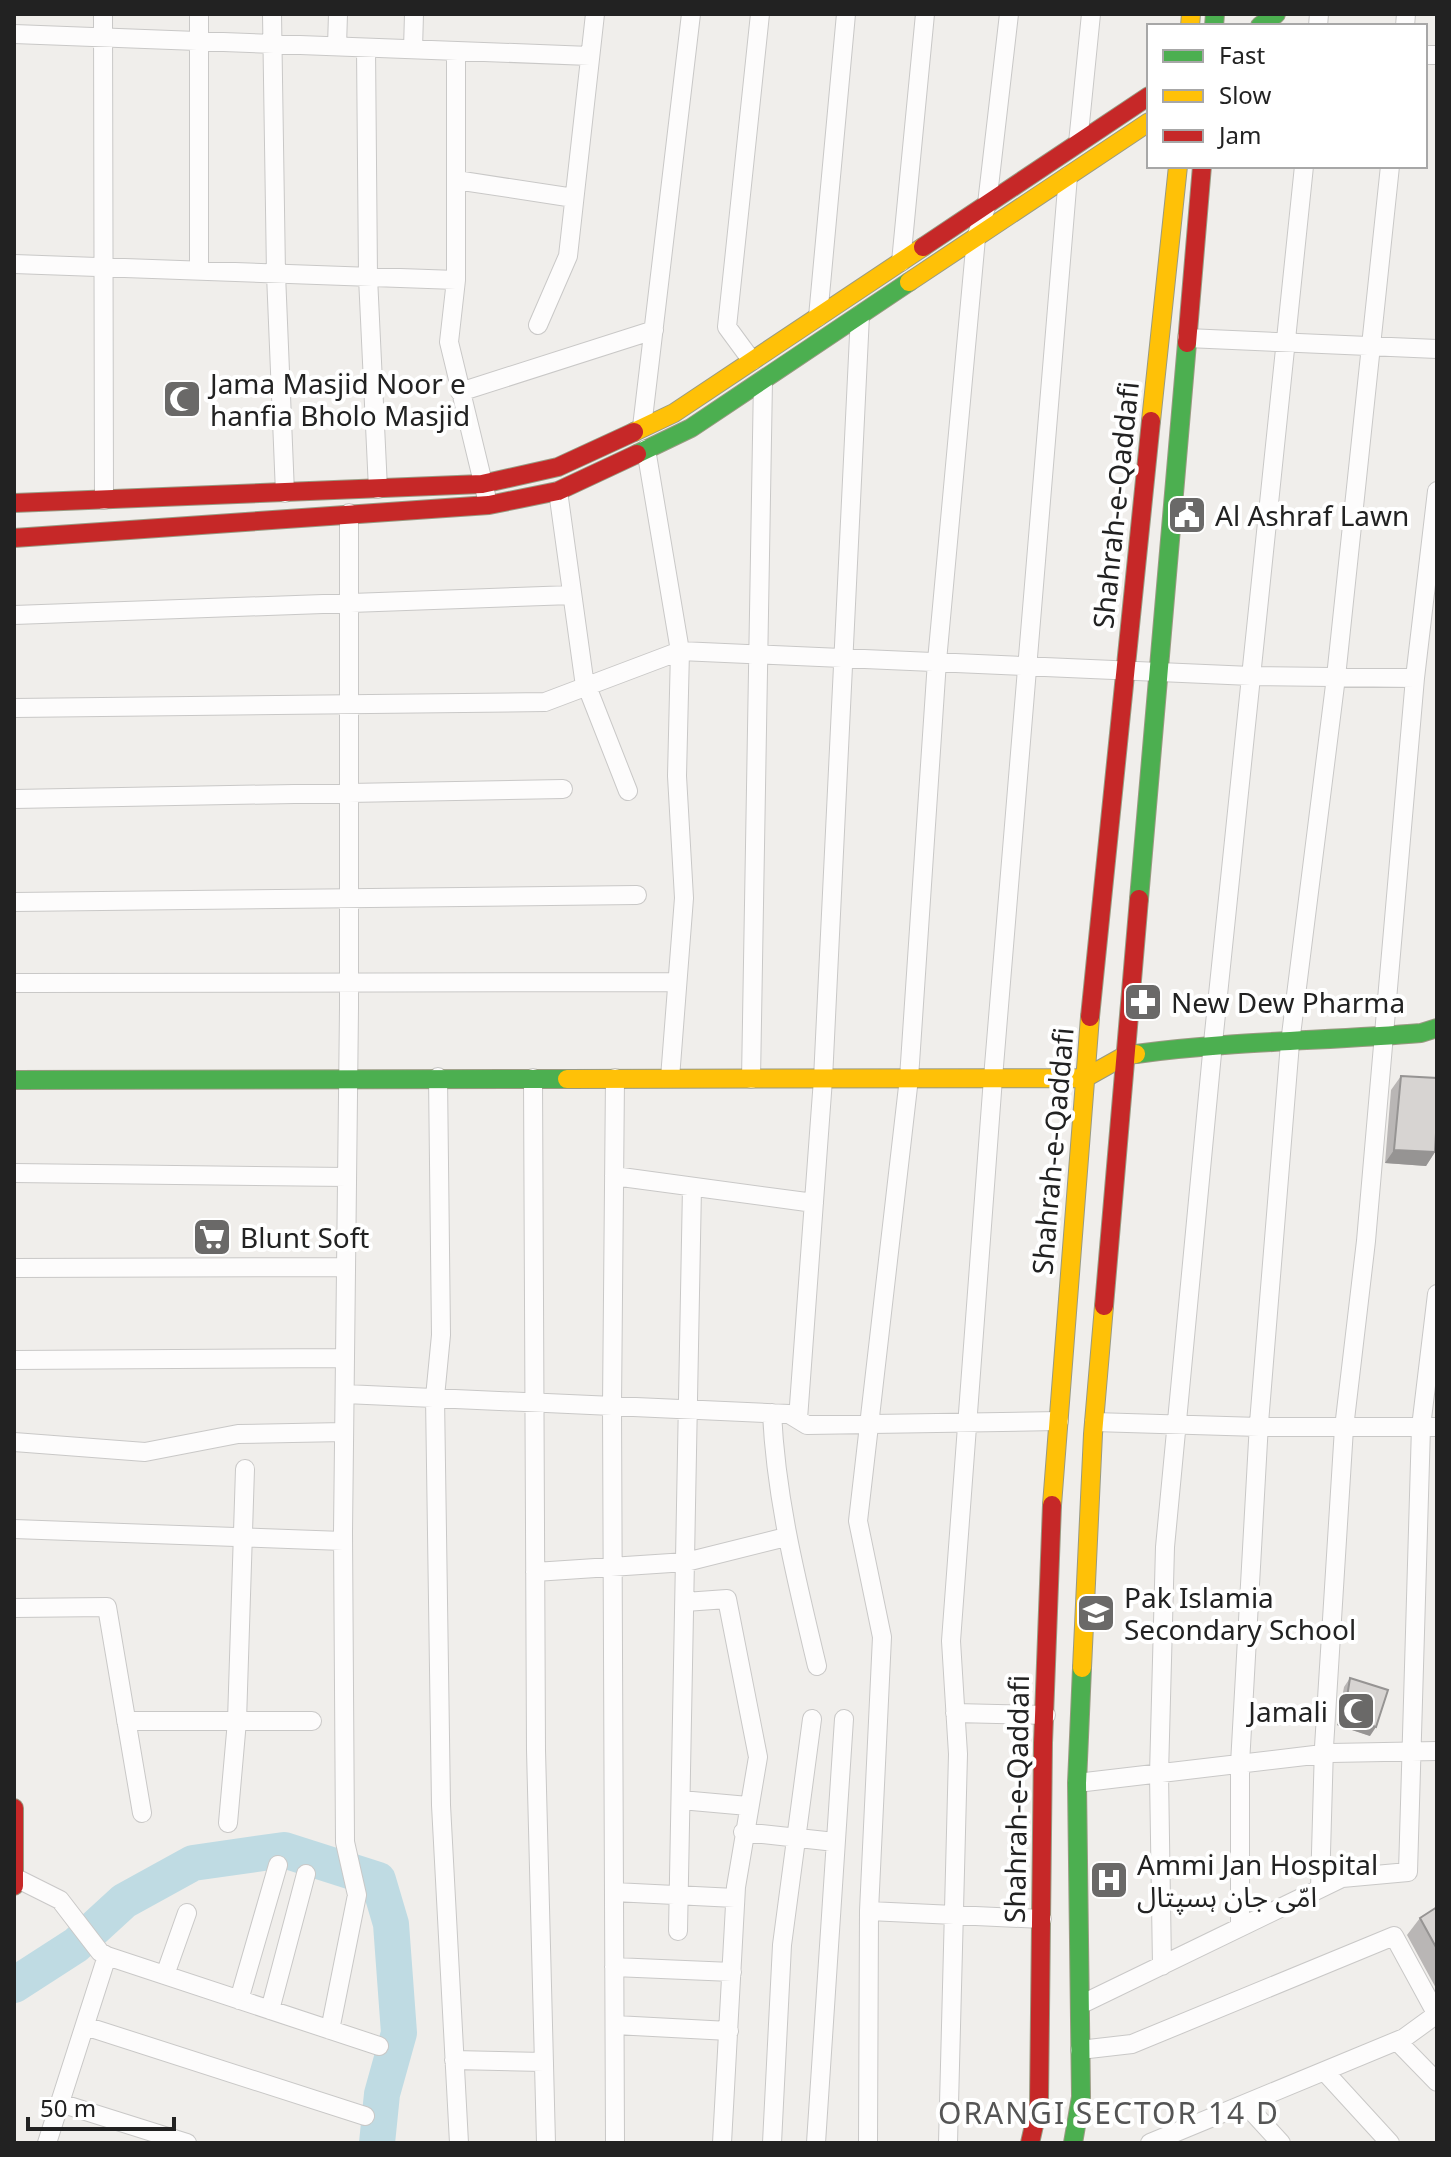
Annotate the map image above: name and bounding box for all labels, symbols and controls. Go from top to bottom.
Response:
legend [1147,24,1427,168]
text: Fast [1219,38,1265,71]
text: Slow [1219,78,1271,111]
text: Jam [1217,118,1261,151]
place label: Jama Masjid Noor e hanfia Bholo Masjid [207,364,470,434]
mosque icon: Jama Masjid Noor e hanfia Bholo Masjid [161,378,203,420]
street label: Shahrah-e-Qaddafi [1083,380,1147,630]
public building icon: Al Ashraf Lawn [1166,494,1208,536]
place label: Al Ashraf Lawn [1215,496,1409,534]
pharmacy icon: New Dew Pharma [1122,981,1164,1023]
place label: New Dew Pharma [1171,983,1405,1021]
street label: Shahrah-e-Qaddafi [1022,1026,1082,1276]
supermarket icon: Blunt Soft [191,1216,233,1258]
place label: Blunt Soft [240,1218,369,1256]
place label: Pak Islamia Secondary School [1124,1578,1356,1648]
school or university icon: Pak Islamia Secondary School [1075,1592,1117,1634]
street label: Shahrah-e-Qaddafi [995,1675,1037,1923]
mosque icon: Jamali [1335,1690,1377,1732]
place label: Jamali [1245,1692,1328,1730]
place label: Ammi Jan Hospital امّی جان ہسپتال [1137,1845,1378,1915]
hospital icon: Ammi Jan Hospital امّی جان ہسپتال [1088,1859,1130,1901]
scale bar [28,2081,174,2131]
text: 50 m [40,2091,96,2124]
district label: ORANGI SECTOR 14 D [938,2092,1280,2133]

